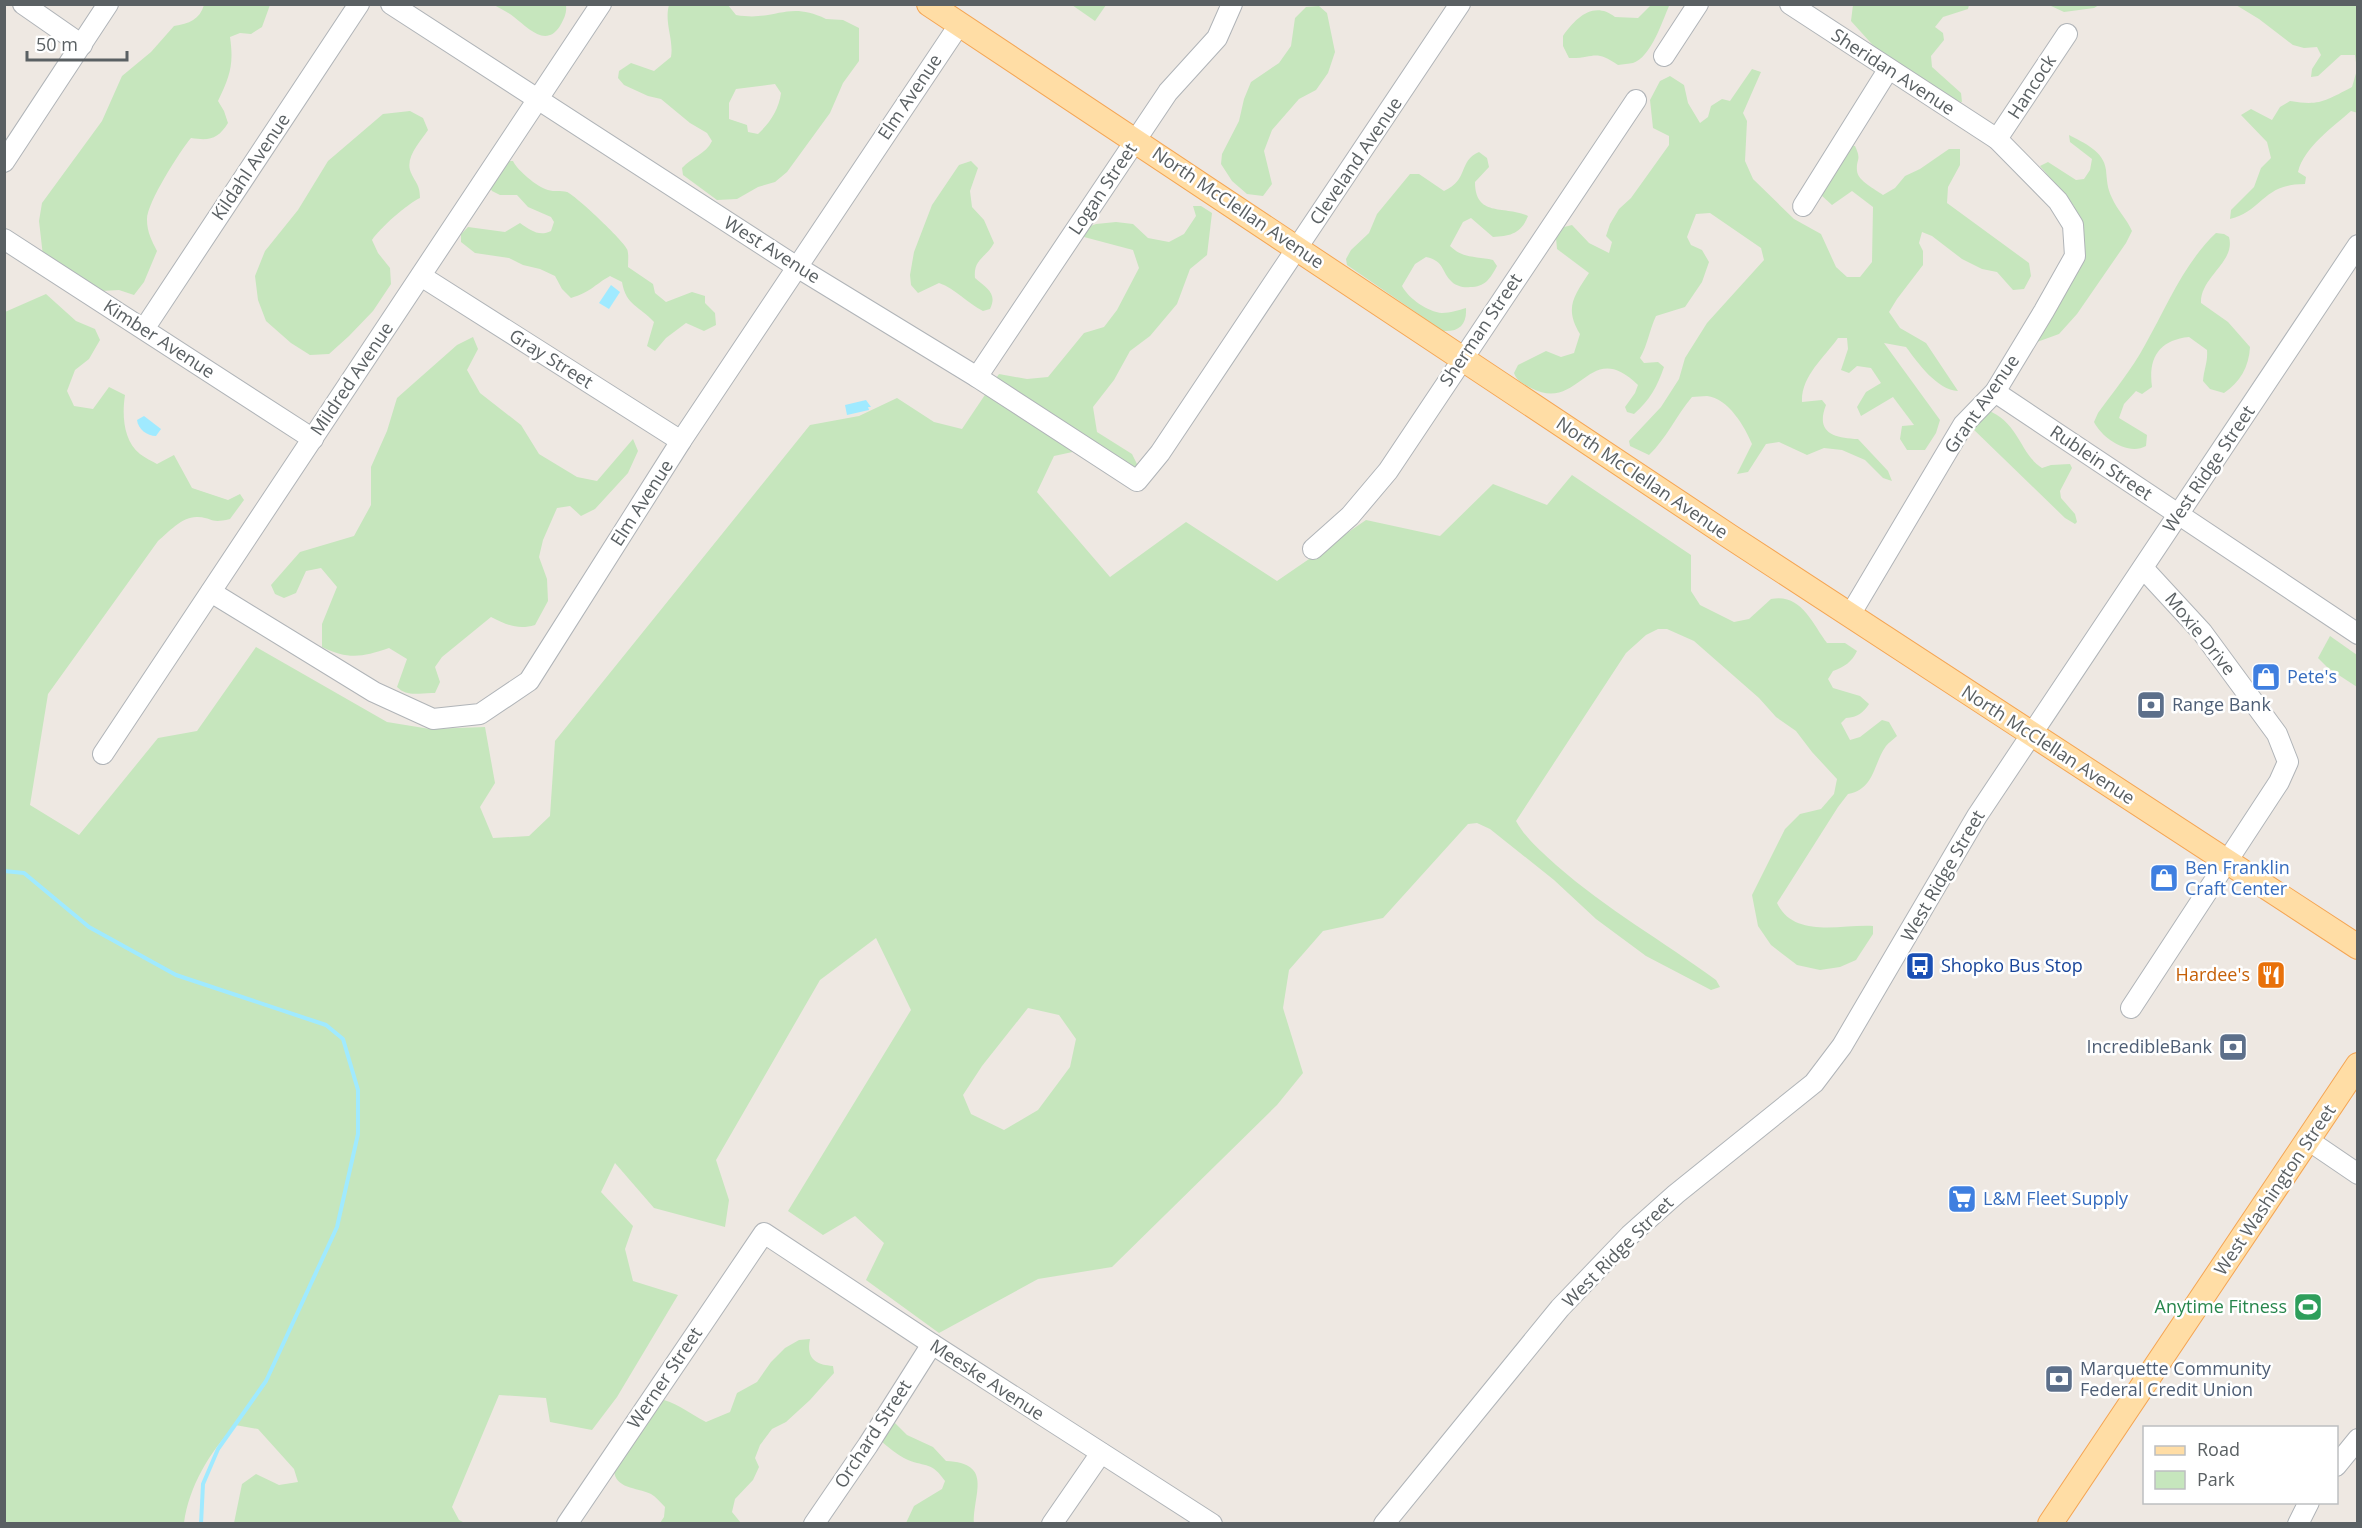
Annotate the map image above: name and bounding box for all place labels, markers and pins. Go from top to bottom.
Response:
shop icon: Pete's [2250,661,2282,693]
place label: Pete's [2287,664,2337,688]
bank icon: Range Bank [2135,689,2167,721]
place label: Range Bank [2172,692,2271,716]
place label: Ben Franklin Craft Center [2185,855,2290,900]
shop icon: Ben Franklin Craft Center [2148,862,2180,894]
bus stop icon: Shopko Bus Stop [1904,950,1936,982]
place label: Shopko Bus Stop [1941,953,2083,977]
restaurant icon: Hardee's [2255,959,2287,991]
place label: Hardee's [2176,962,2250,986]
bank icon: IncredibleBank [2217,1031,2249,1063]
place label: IncredibleBank [2087,1034,2213,1058]
supermarket icon: L&M Fleet Supply [1946,1183,1978,1215]
place label: L&M Fleet Supply [1983,1186,2129,1210]
sports icon: Anytime Fitness [2292,1291,2324,1323]
place label: Anytime Fitness [2155,1294,2287,1318]
place label: Marquette Community Federal Credit Union [2080,1356,2272,1401]
bank icon: Marquette Community Federal Credit Union [2043,1363,2075,1395]

